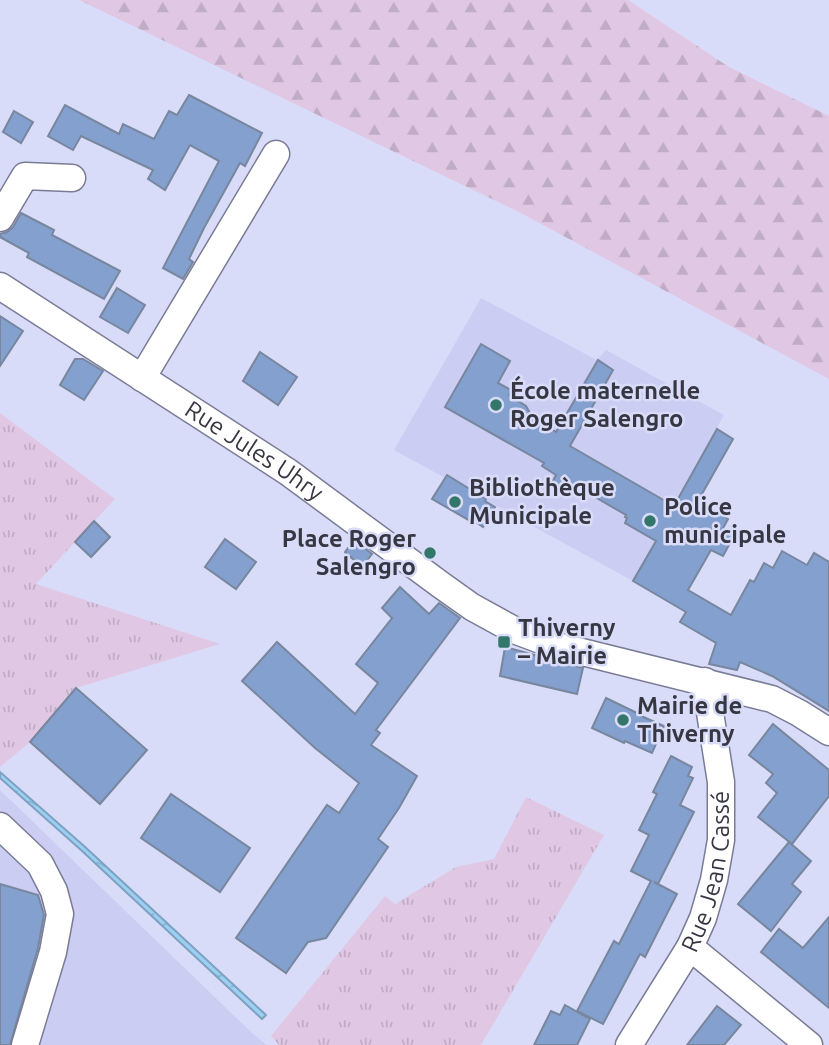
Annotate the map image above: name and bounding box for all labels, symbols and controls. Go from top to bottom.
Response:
place label: École maternelle Roger Salengro [510,375,700,432]
street label: Rue Jules Uhry [180,395,329,506]
marker: École maternelle Roger Salengro [488,397,504,413]
place label: Bibliothèque Municipale [469,474,615,529]
place label: Police municipale [664,493,786,548]
marker: Bibliothèque Municipale [447,494,463,510]
marker: Police municipale [642,513,658,529]
place label: Place Roger Salengro [282,525,416,580]
marker: Place Roger Salengro [422,545,438,561]
place label: Thiverny – Mairie [518,614,616,669]
marker: Thiverny – Mairie [496,634,512,650]
place label: Mairie de Thiverny [637,692,742,747]
marker: Mairie de Thiverny [615,712,631,728]
street label: Rue Jean Cassé [676,791,734,956]

